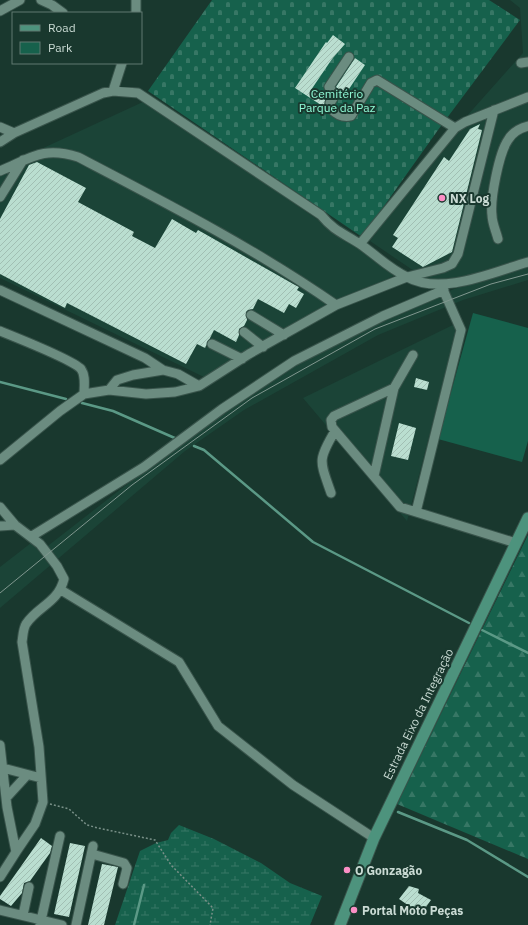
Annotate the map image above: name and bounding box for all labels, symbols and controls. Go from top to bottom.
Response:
legend [12,12,142,64]
text: Road [48,20,76,35]
text: Park [48,40,73,55]
park label: Cemitério Parque da Paz [299,86,376,115]
place label: NX Log [450,191,490,206]
marker: NX Log [437,193,447,203]
street label: Estrada Eixo da Integração [380,646,456,782]
place label: O Gonzagão [355,863,422,878]
marker: O Gonzagão [342,865,352,875]
place label: Portal Moto Peças [362,903,463,918]
marker: Portal Moto Peças [349,905,359,915]

